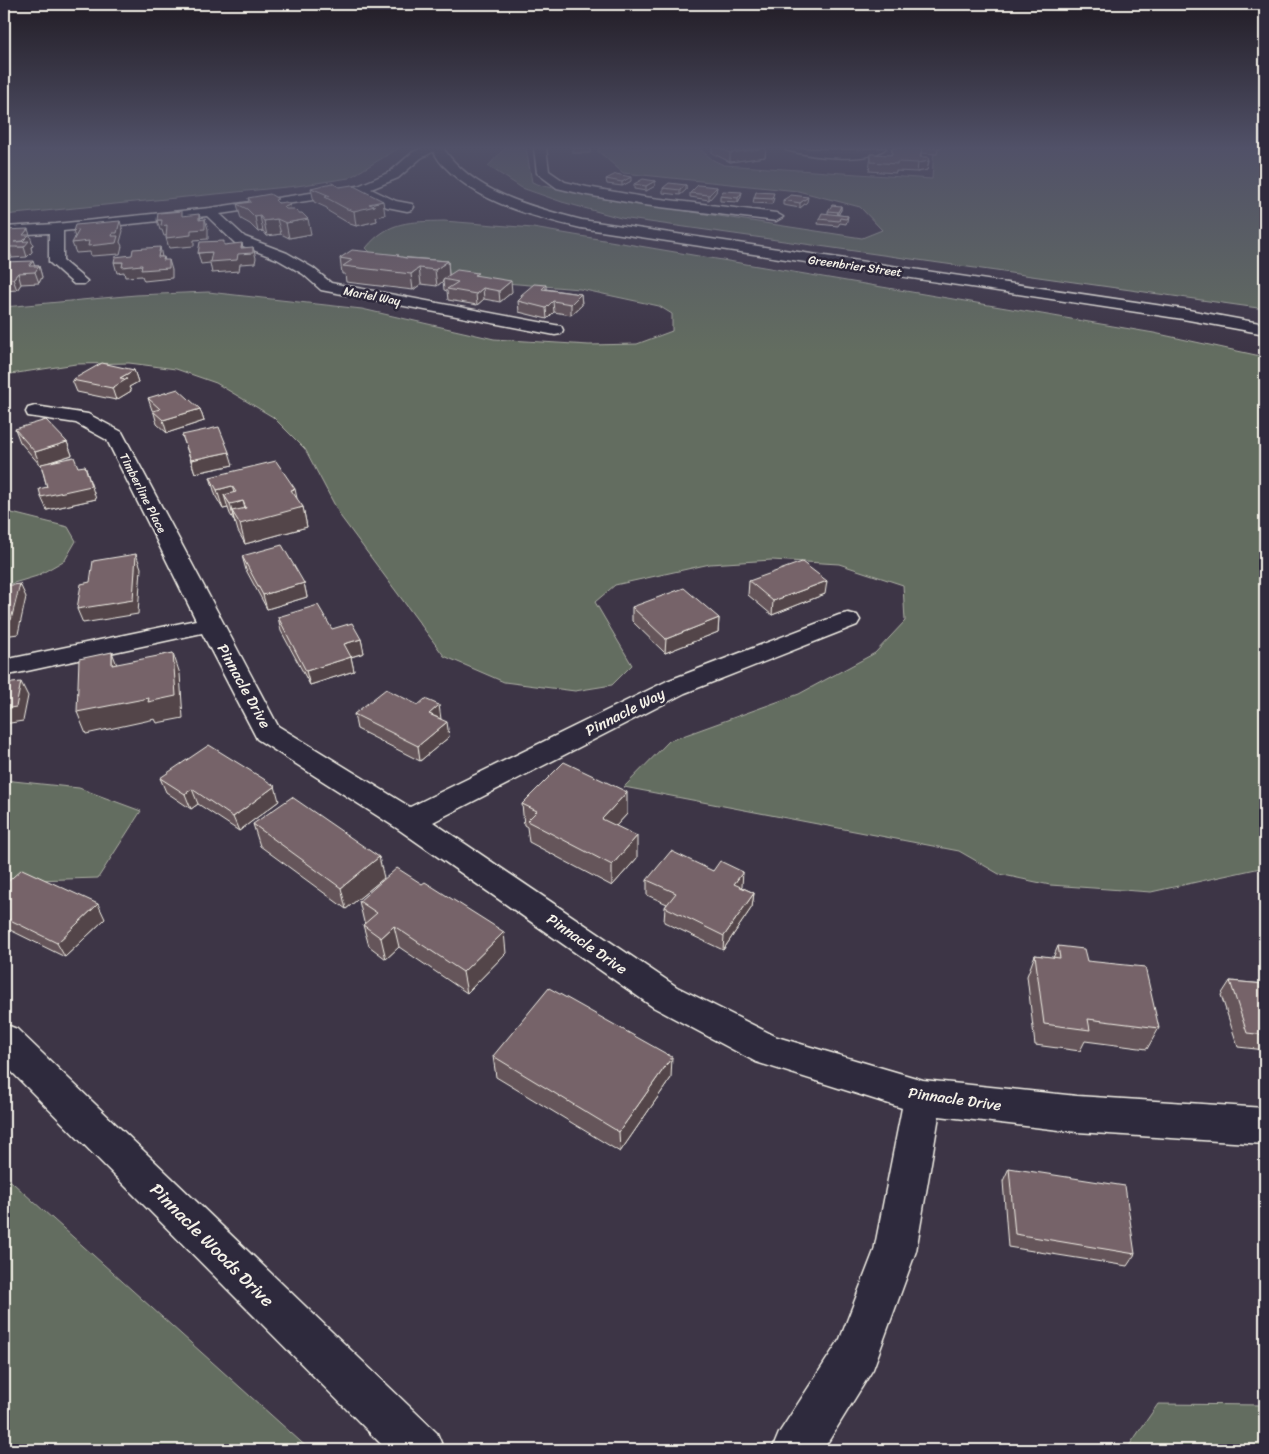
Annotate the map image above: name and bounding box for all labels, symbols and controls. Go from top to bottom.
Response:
street label: Greenbrier Street [807,249,903,283]
street label: Mariel Way [342,280,403,312]
street label: Timberline Place [113,449,173,537]
street label: Pinnacle Drive [210,639,278,734]
street label: Pinnacle Way [580,681,670,743]
street label: Pinnacle Drive [541,906,633,982]
street label: Pinnacle Drive [907,1080,1004,1118]
street label: Pinnacle Woods Drive [142,1175,282,1315]

